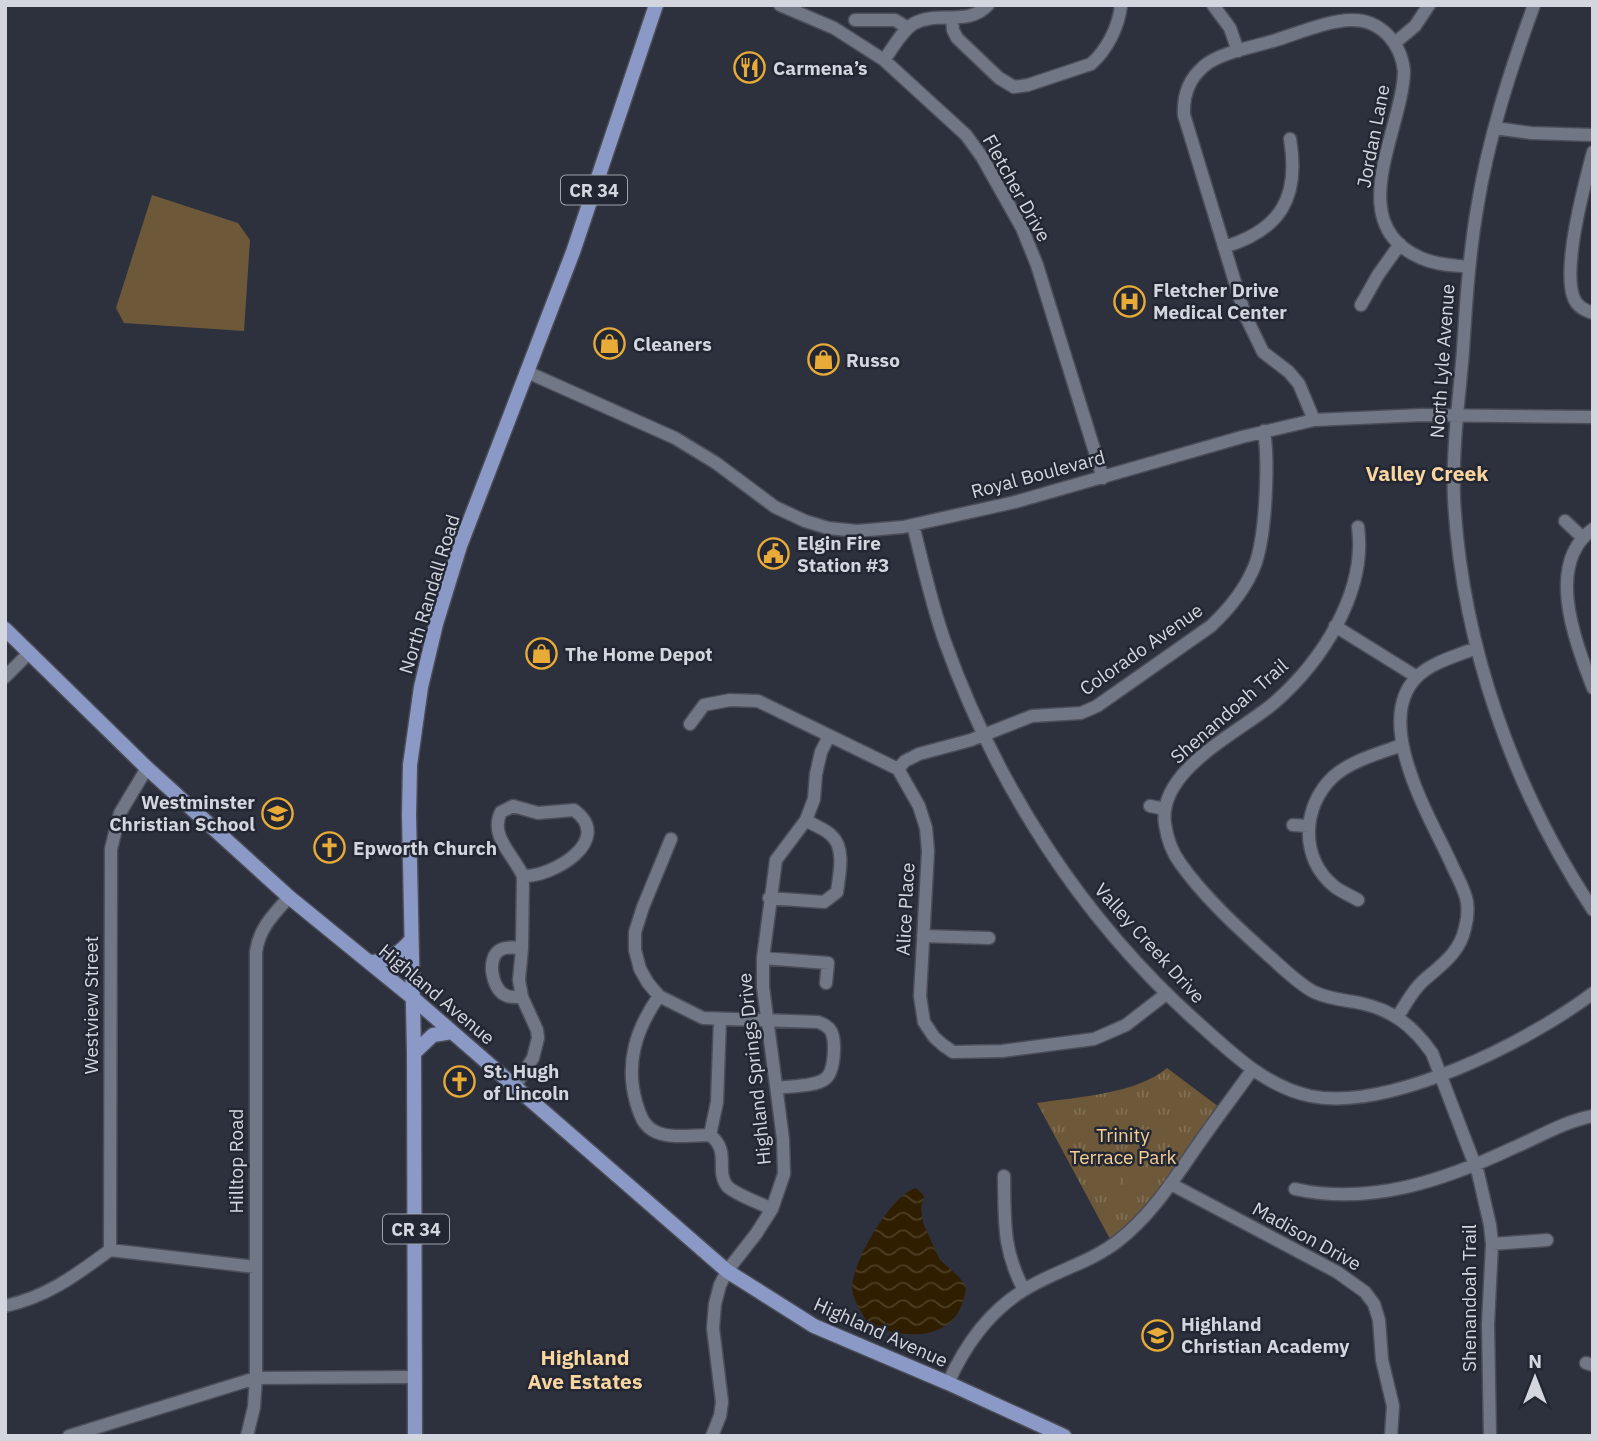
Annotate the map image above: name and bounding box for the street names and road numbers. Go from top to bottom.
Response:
street label: Jordan Lane [1351,82,1395,190]
street label: Fletcher Drive [978,130,1056,246]
road number: CR 34 [561,176,627,204]
street label: North Lyle Avenue [1425,283,1459,439]
street label: Royal Boulevard [968,445,1108,503]
street label: North Randall Road [393,511,465,677]
street label: Colorado Avenue [1075,598,1207,700]
street label: Shenandoah Trail [1165,653,1293,769]
street label: Alice Place [891,862,919,956]
street label: Valley Creek Drive [1090,878,1210,1008]
street label: Westview Street [79,936,103,1074]
street label: Highland Avenue [374,939,500,1049]
street label: Highland Springs Drive [732,972,776,1166]
street label: Hilltop Road [224,1109,248,1213]
street label: Madison Drive [1248,1196,1366,1276]
road number: CR 34 [383,1214,449,1244]
street label: Shenandoah Trail [1457,1224,1481,1372]
street label: Highland Avenue [810,1292,952,1372]

